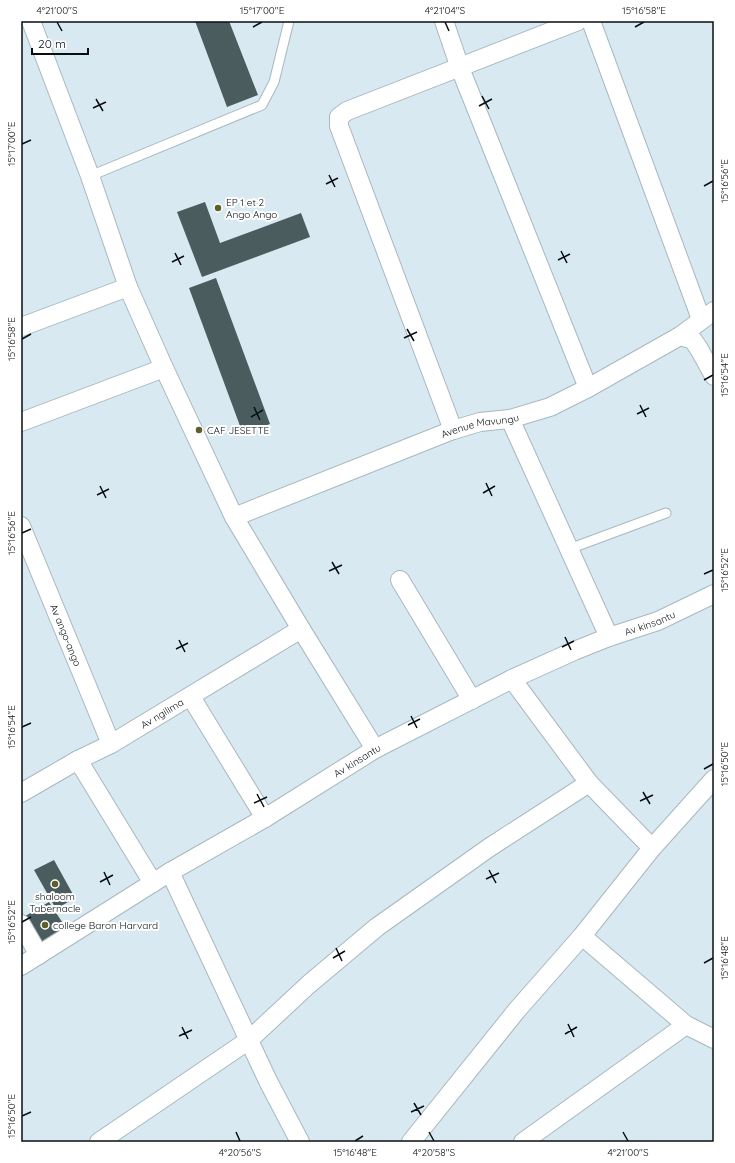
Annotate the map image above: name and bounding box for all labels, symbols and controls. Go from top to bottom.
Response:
text: 4°21'00"S [36,4,78,17]
text: 15°17'00"E [240,4,285,17]
text: 4°21'04"S [425,4,466,17]
text: 15°16'58"E [622,4,666,17]
scale bar [32,30,88,56]
text: 20 m [38,36,66,51]
text: 15°17'00"E [5,121,18,166]
text: 15°16'56"E [718,159,731,203]
place label: EP 1 et 2 Ango Ango [226,196,277,221]
marker: EP 1 et 2 Ango Ango [213,203,223,213]
text: 15°16'58"E [5,317,18,361]
text: 15°16'54"E [718,353,731,397]
street label: Avenue Mavungu [439,411,521,441]
place label: CAF JESETTE [207,424,269,437]
marker: CAF JESETTE [194,425,204,435]
text: 15°16'56"E [5,511,18,555]
text: 15°16'52"E [718,548,731,592]
street label: Av ango-ango [47,602,84,668]
street label: Av kinsantu [623,608,677,639]
street label: Av ngilima [138,696,186,732]
text: 15°16'54"E [5,705,18,749]
street label: Av kinsantu [331,741,383,780]
text: 15°16'50"E [718,741,731,786]
marker: shaloom Tabernacle [50,879,60,889]
place label: shaloom Tabernacle [29,890,81,915]
text: 15°16'52"E [5,900,18,944]
place label: college Baron Harvard [53,919,158,932]
marker: college Baron Harvard [40,920,50,930]
text: 15°16'48"E [718,936,731,980]
text: 15°16'50"E [5,1093,18,1138]
text: 4°20'56"S [219,1146,262,1159]
text: 15°16'48"E [333,1146,377,1159]
text: 4°20'58"S [413,1146,456,1159]
text: 4°21'00"S [607,1146,649,1159]

